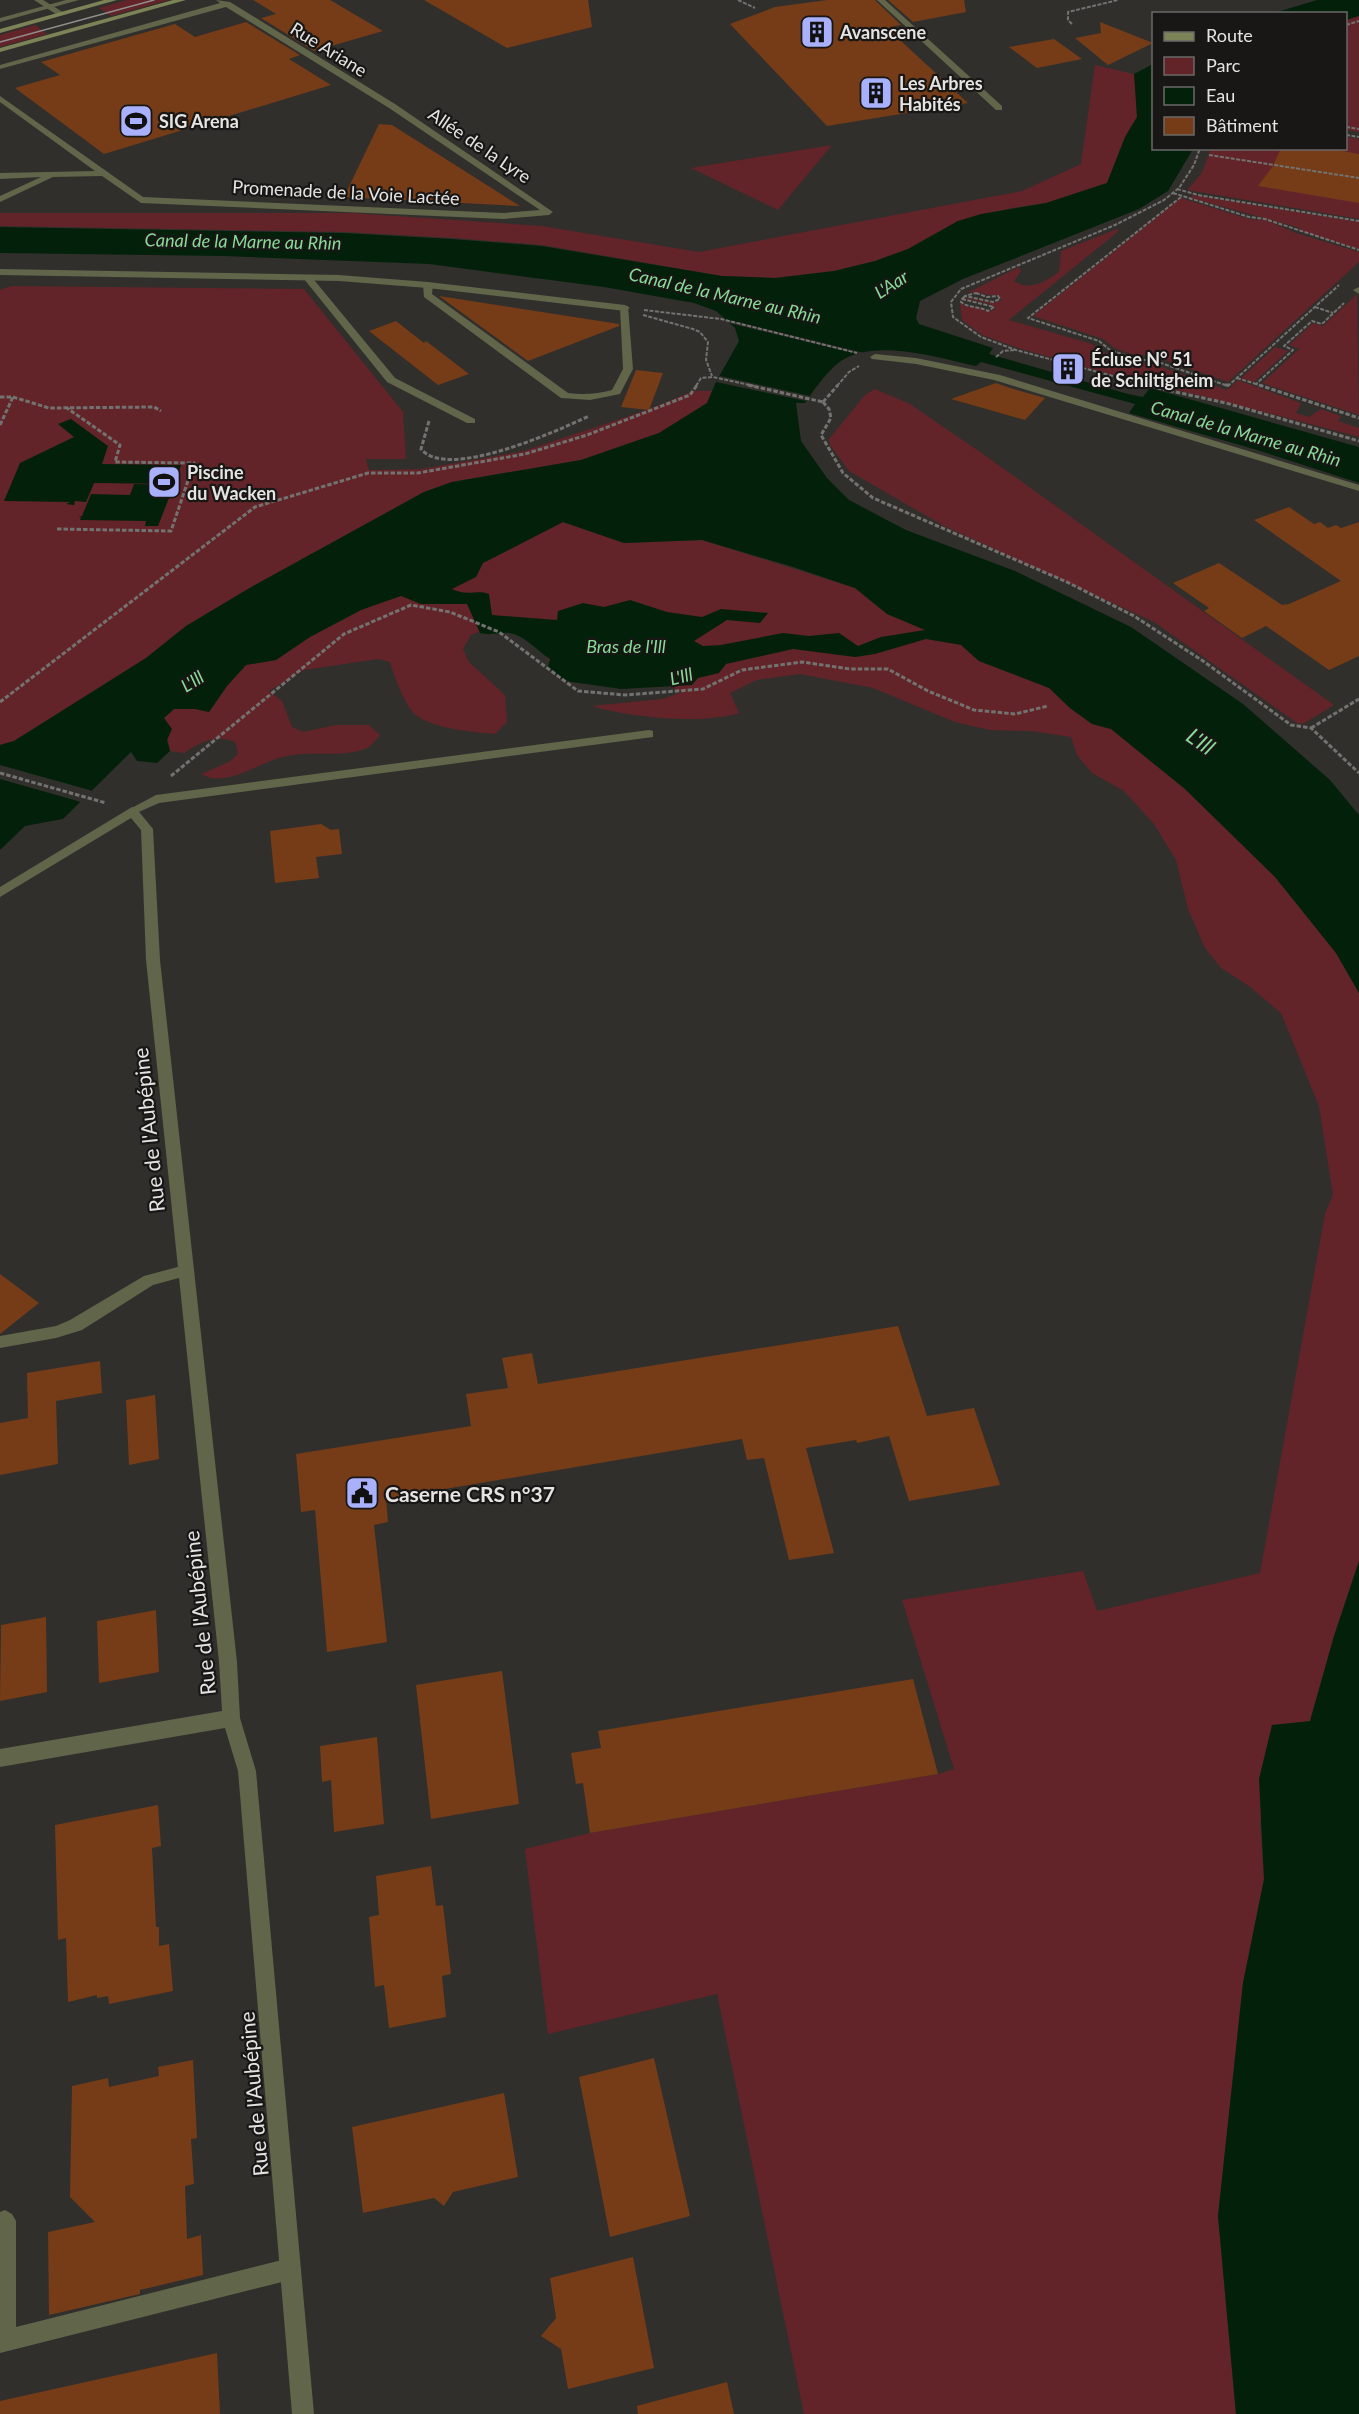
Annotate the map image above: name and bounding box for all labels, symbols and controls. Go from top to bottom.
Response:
legend [1152,12,1347,150]
building icon: Avanscene [799,14,835,50]
street label: Rue Ariane [287,17,371,81]
place label: Avanscene [839,21,927,43]
text: Route [1206,24,1253,46]
text: Parc [1206,54,1241,76]
place label: Les Arbres Habités [899,72,983,115]
building icon: Les Arbres Habités [858,75,894,111]
text: Eau [1206,84,1235,106]
sports icon: SIG Arena [118,103,154,139]
street label: Allée de la Lyre [425,103,535,187]
place label: SIG Arena [159,110,239,132]
text: Bâtiment [1206,114,1279,136]
street label: Promenade de la Voie Lactée [232,175,460,209]
water label: Canal de la Marne au Rhin [145,228,341,254]
water label: Canal de la Marne au Rhin [627,262,823,328]
water label: L'Aar [870,265,913,303]
place label: Écluse N° 51 de Schiltigheim [1091,348,1213,391]
building icon: Écluse N° 51 de Schiltigheim [1050,351,1086,387]
water label: Canal de la Marne au Rhin [1148,395,1344,471]
place label: Piscine du Wacken [187,461,276,504]
sports icon: Piscine du Wacken [146,464,182,500]
water label: Bras de l'Ill [586,635,666,657]
water label: L'Ill [667,663,695,689]
water label: L'Ill [176,666,208,696]
water label: L'Ill [1182,722,1220,760]
street label: Rue de l'Aubépine [127,1046,169,1214]
public building icon: Caserne CRS n°37 [344,1475,380,1511]
place label: Caserne CRS n°37 [385,1481,555,1506]
street label: Rue de l'Aubépine [178,1529,220,1697]
street label: Rue de l'Aubépine [233,2011,273,2177]

